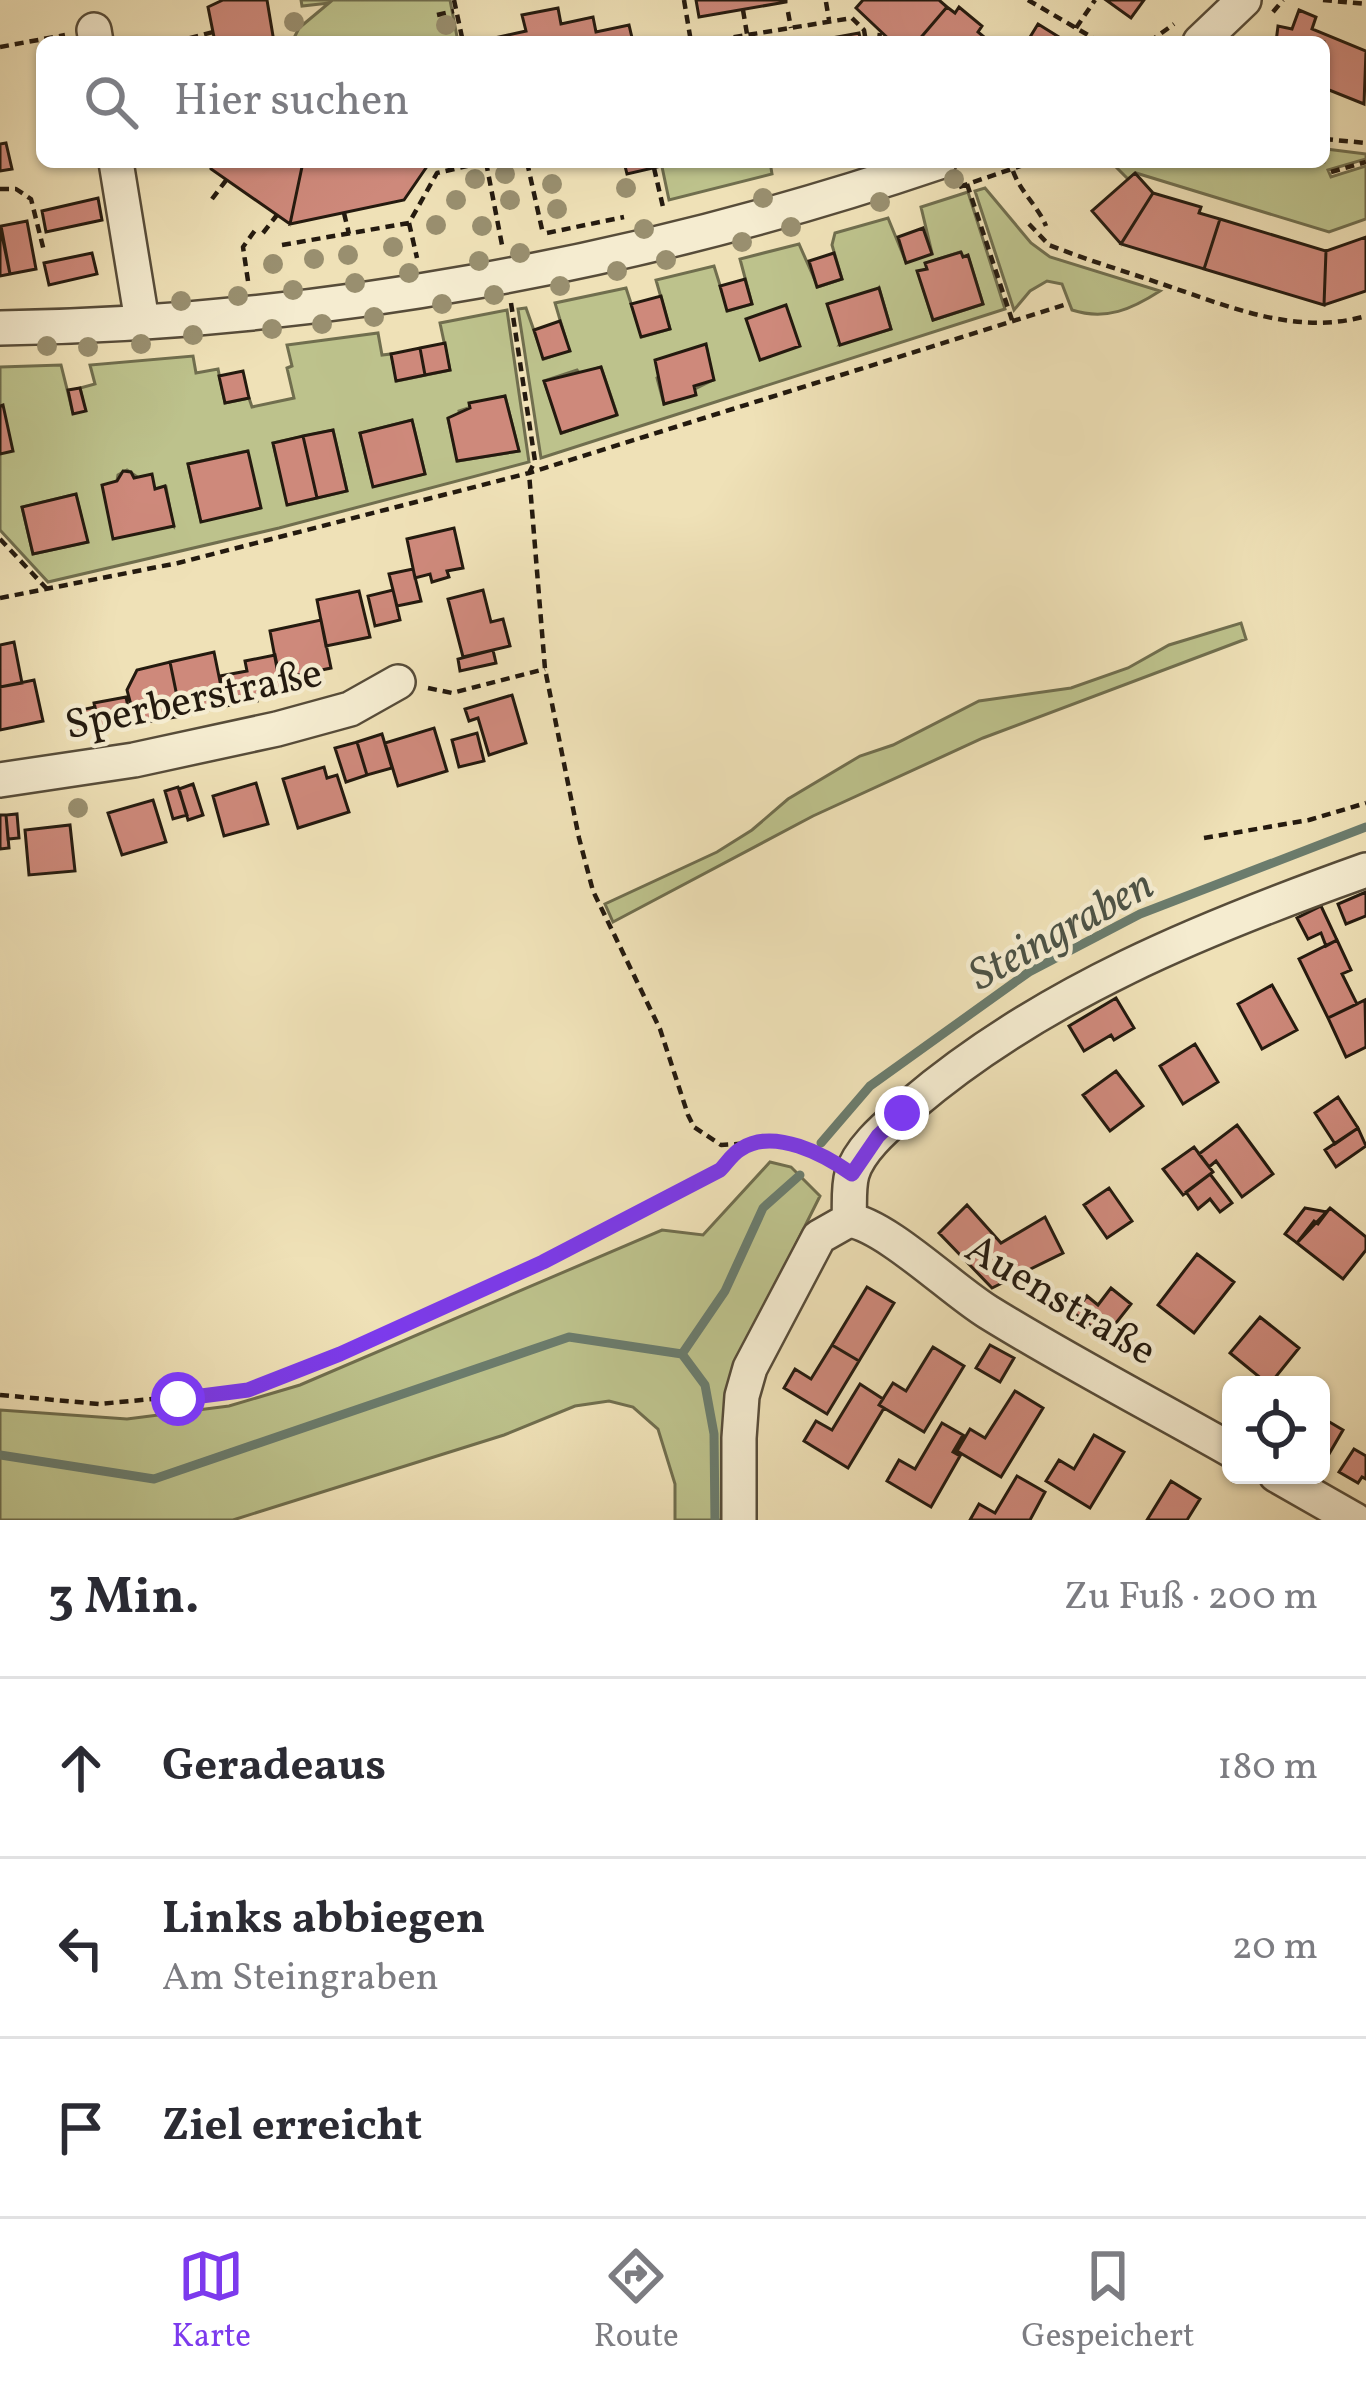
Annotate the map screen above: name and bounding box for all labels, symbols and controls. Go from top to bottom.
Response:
search box [36,36,1330,168]
icon: search [78,69,144,135]
text: Hier suchen [174,71,409,134]
street label: Sperberstraße [60,645,328,757]
water label: Steingraben [958,855,1166,1009]
route end [875,1086,929,1140]
street label: Auenstraße [953,1222,1166,1382]
route start [151,1372,205,1426]
map controls [1222,1376,1330,1484]
button: locate [1222,1376,1330,1484]
text: 3 Min. [48,1563,200,1634]
text: Zu Fuß · 200 m [1064,1571,1318,1625]
icon: ahead [48,1735,114,1801]
text: Geradeaus [162,1736,386,1799]
text: 180 m [1217,1741,1318,1795]
text: Links abbiegen [162,1889,485,1952]
icon: left [48,1915,114,1981]
text: 20 m [1232,1921,1318,1975]
text: Am Steingraben [162,1952,439,2006]
icon: arrive [48,2095,114,2161]
text: Ziel erreicht [162,2096,422,2159]
tab: Karte [171,2243,251,2361]
tab: Route [594,2243,679,2361]
tab: Gespeichert [1022,2243,1195,2361]

